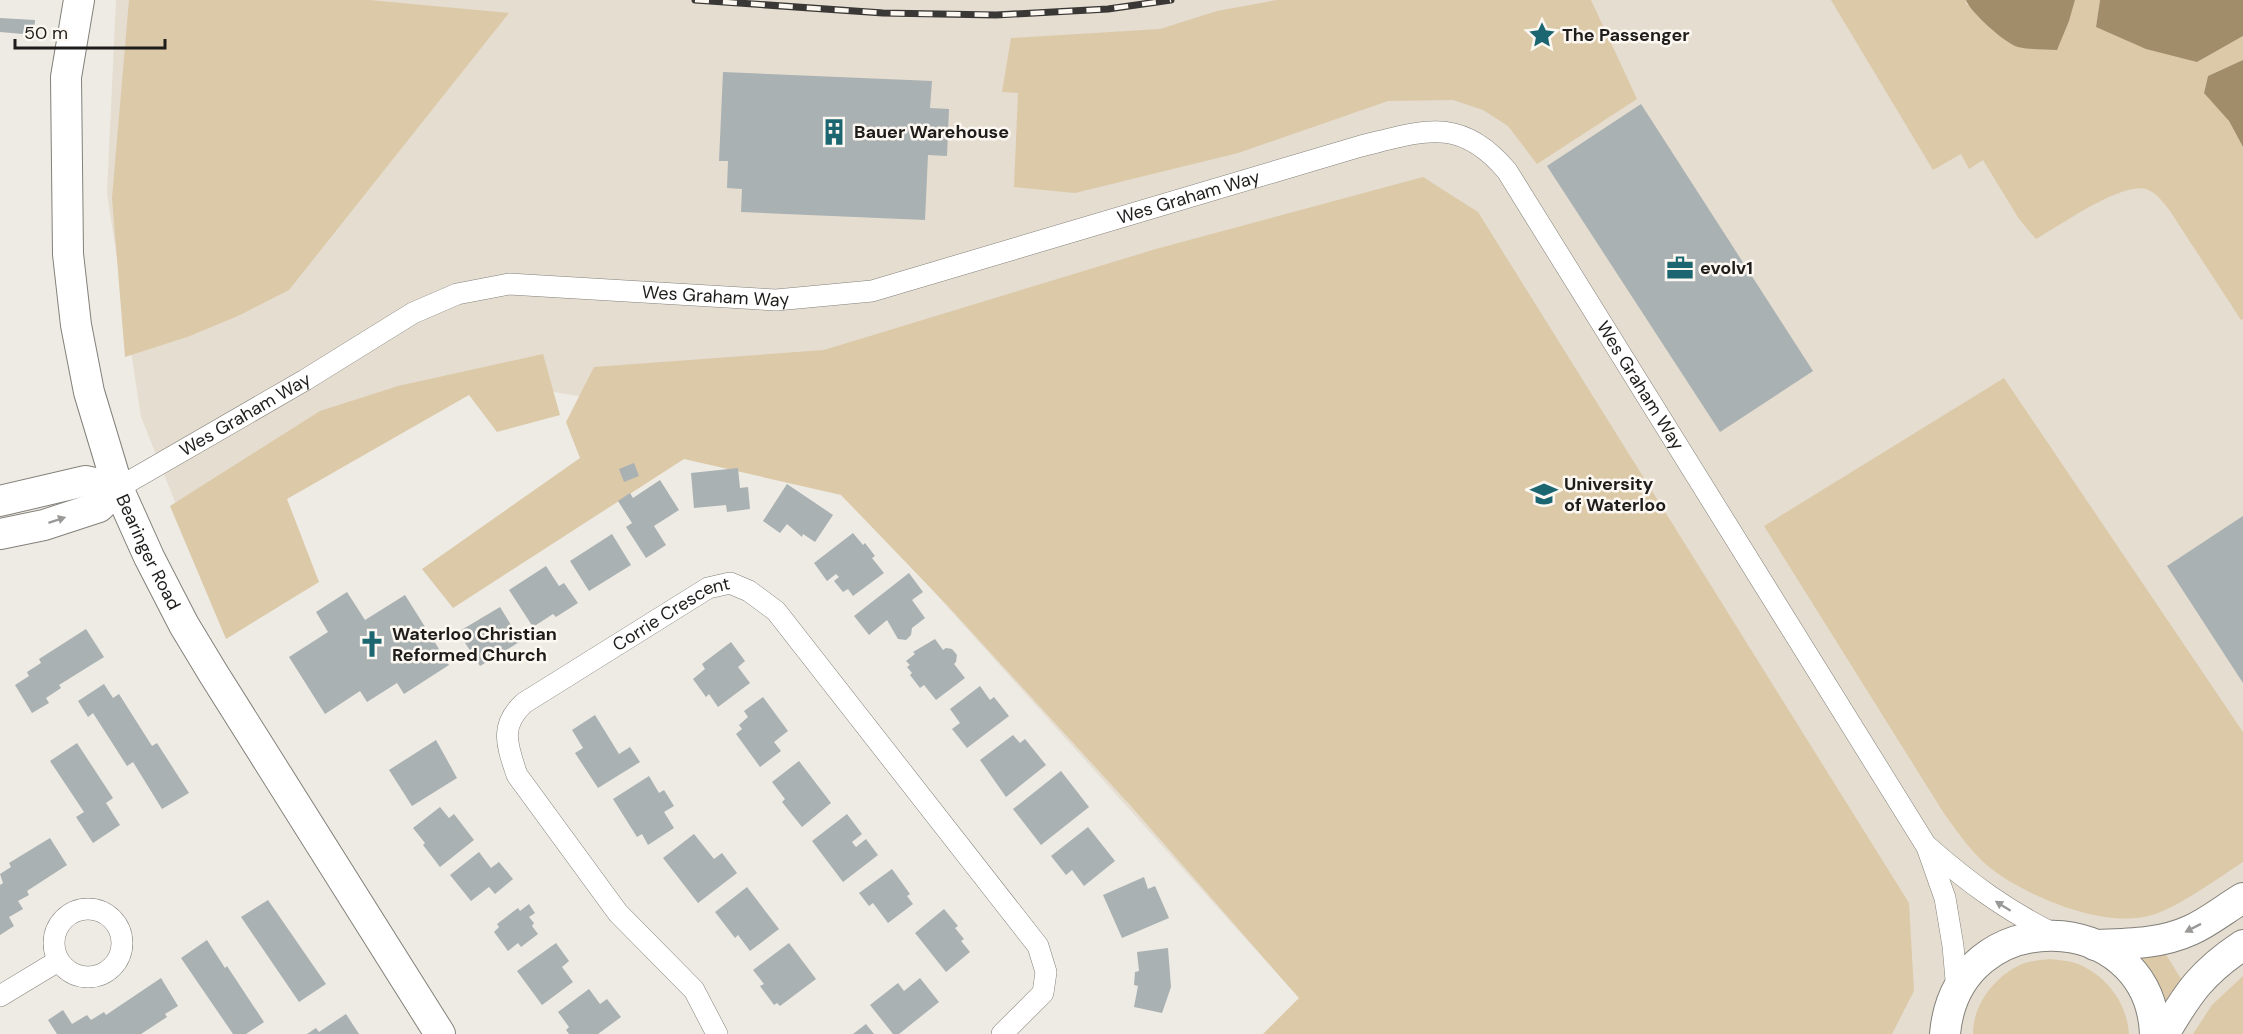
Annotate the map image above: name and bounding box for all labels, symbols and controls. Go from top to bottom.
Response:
scale bar [15,12,165,50]
place icon: The Passenger [1527,20,1557,50]
text: 50 m [24,21,68,45]
place label: The Passenger [1562,23,1690,47]
building icon: Bauer Warehouse [819,117,849,147]
place label: Bauer Warehouse [854,120,1009,144]
street label: Wes Graham Way [1114,165,1263,230]
office icon: evolv1 [1665,253,1695,283]
place label: evolv1 [1700,256,1753,280]
street label: Wes Graham Way [641,280,791,312]
street label: Wes Graham Way [1591,316,1690,455]
street label: Wes Graham Way [175,367,315,462]
place label: University of Waterloo [1564,472,1666,517]
school or university icon: University of Waterloo [1529,479,1559,509]
street label: Bearinger Road [110,491,186,614]
one-way arrow [48,515,66,525]
street label: Corrie Crescent [608,571,732,657]
place label: Waterloo Christian Reformed Church [392,622,557,667]
church icon: Waterloo Christian Reformed Church [357,629,387,659]
one-way arrow [1995,901,2011,912]
one-way arrow [2184,923,2201,933]

